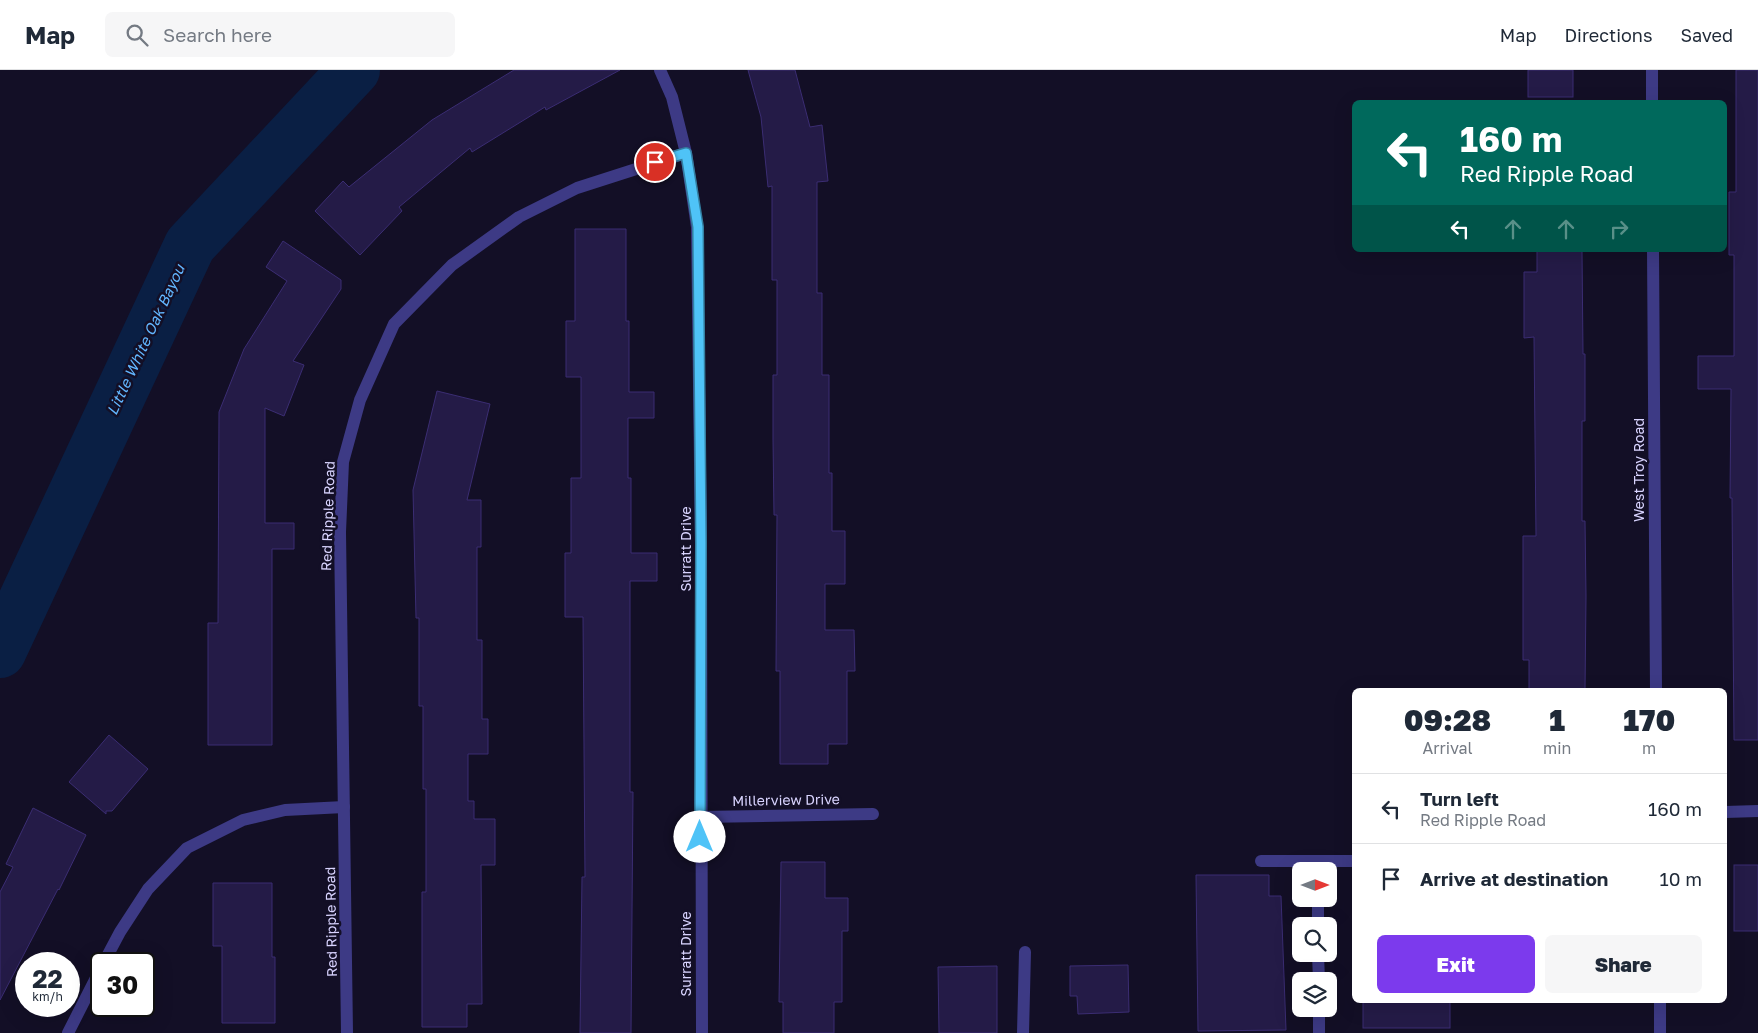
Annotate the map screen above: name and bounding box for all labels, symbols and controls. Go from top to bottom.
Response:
search box [105,12,455,57]
text: Map [25,20,75,49]
icon: search [123,21,151,49]
text: Search here [163,23,272,46]
text: Map [1500,24,1536,46]
text: Directions [1564,24,1652,46]
text: Saved [1680,24,1733,46]
text: 160 m [1460,118,1562,160]
icon: left [1377,120,1442,185]
pin [634,141,676,183]
icon: arrive [641,148,669,176]
text: Red Ripple Road [1460,160,1633,187]
icon: left [1446,215,1474,243]
icon: ahead [1499,215,1527,243]
icon: ahead [1552,215,1580,243]
icon: right [1605,215,1633,243]
water label: Little White Oak Bayou [102,261,189,418]
street label: West Troy Road [1630,418,1647,522]
street label: Red Ripple Road [317,461,338,571]
street label: Surratt Drive [677,506,694,592]
text: 09:28 [1404,702,1491,738]
text: 1 [1549,702,1565,738]
text: 170 [1623,702,1675,738]
text: Arrival [1422,738,1473,758]
text: min [1543,738,1571,758]
text: m [1642,738,1656,758]
text: Turn left [1420,787,1499,810]
street label: Millerview Drive [732,790,840,809]
icon: left [1377,795,1405,823]
text: 160 m [1648,797,1702,820]
position arrow [673,810,725,862]
text: Red Ripple Road [1420,810,1546,830]
north arrow [1292,862,1338,908]
map controls [1292,862,1337,1017]
icon: arrive [1377,865,1405,893]
street label: Red Ripple Road [321,867,340,977]
text: Arrive at destination [1420,867,1608,890]
text: 10 m [1659,867,1702,890]
street label: Surratt Drive [677,911,694,997]
button: search [1292,917,1337,962]
button: Exit [1377,935,1535,993]
button: Share [1545,935,1702,993]
speed limit sign: 30 [90,952,155,1017]
text: 22 [32,963,63,994]
button: layers [1292,972,1337,1017]
text: km/h [32,989,63,1004]

